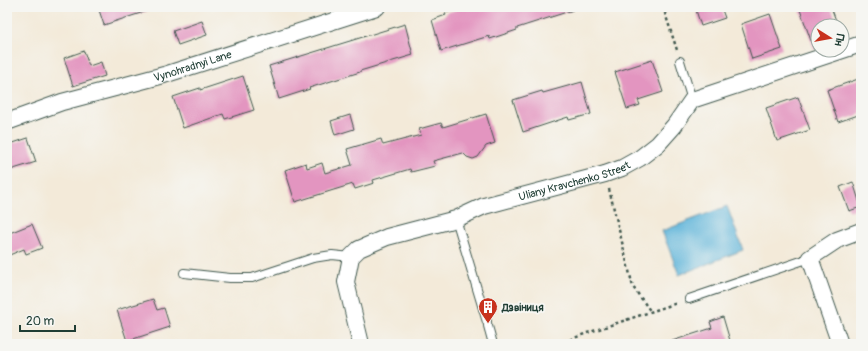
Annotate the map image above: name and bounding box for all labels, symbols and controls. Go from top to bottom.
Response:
north arrow [810,18,850,58]
text: Пн [832,33,847,47]
street label: Vynohradnyi Lane [152,48,234,84]
street label: Uliany Kravchenko Street [517,158,633,204]
building icon: Дзвіниця [477,296,499,324]
place label: Дзвіниця [501,301,544,314]
scale bar [20,307,75,333]
text: 20 m [26,314,55,329]

